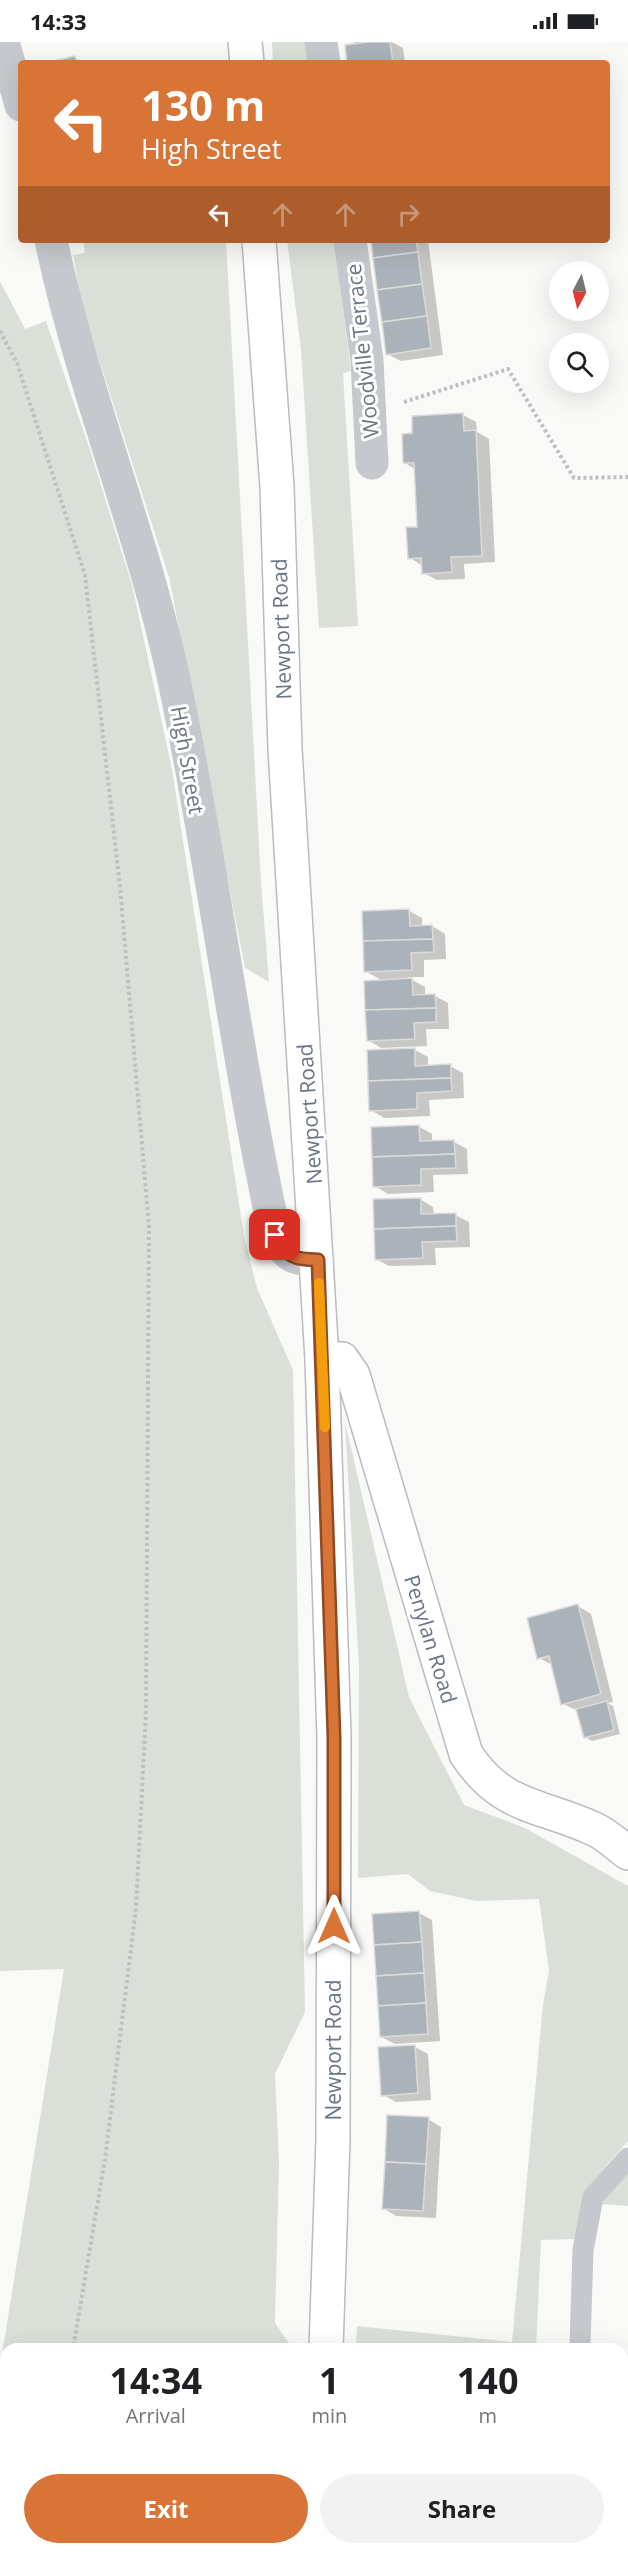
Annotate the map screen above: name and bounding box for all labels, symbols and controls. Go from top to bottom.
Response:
text: 14:33 [30,6,87,36]
text: 130 m [141,76,265,133]
icon: left [42,84,120,162]
text: High Street [141,130,281,167]
icon: left [203,198,236,231]
icon: ahead [266,198,299,231]
icon: ahead [329,198,362,231]
icon: right [392,198,425,231]
north arrow [549,261,609,321]
map controls [549,261,609,393]
street label: Woodville Terrace [339,262,385,440]
button: search [549,333,609,393]
street label: Newport Road [265,558,297,700]
street label: High Street [165,704,211,816]
street label: Newport Road [290,1043,328,1185]
pin [249,1209,300,1260]
icon: arrive [258,1218,291,1251]
street label: Penylan Road [398,1571,464,1707]
position arrow [302,1894,366,1958]
street label: Newport Road [319,1980,347,2121]
text: 14:34 [109,2356,202,2405]
text: 1 [319,2356,340,2405]
text: 140 [457,2356,519,2405]
text: Arrival [126,2402,186,2429]
text: min [311,2402,347,2429]
text: m [478,2402,497,2429]
button: Exit [24,2474,308,2543]
button: Share [320,2474,604,2543]

